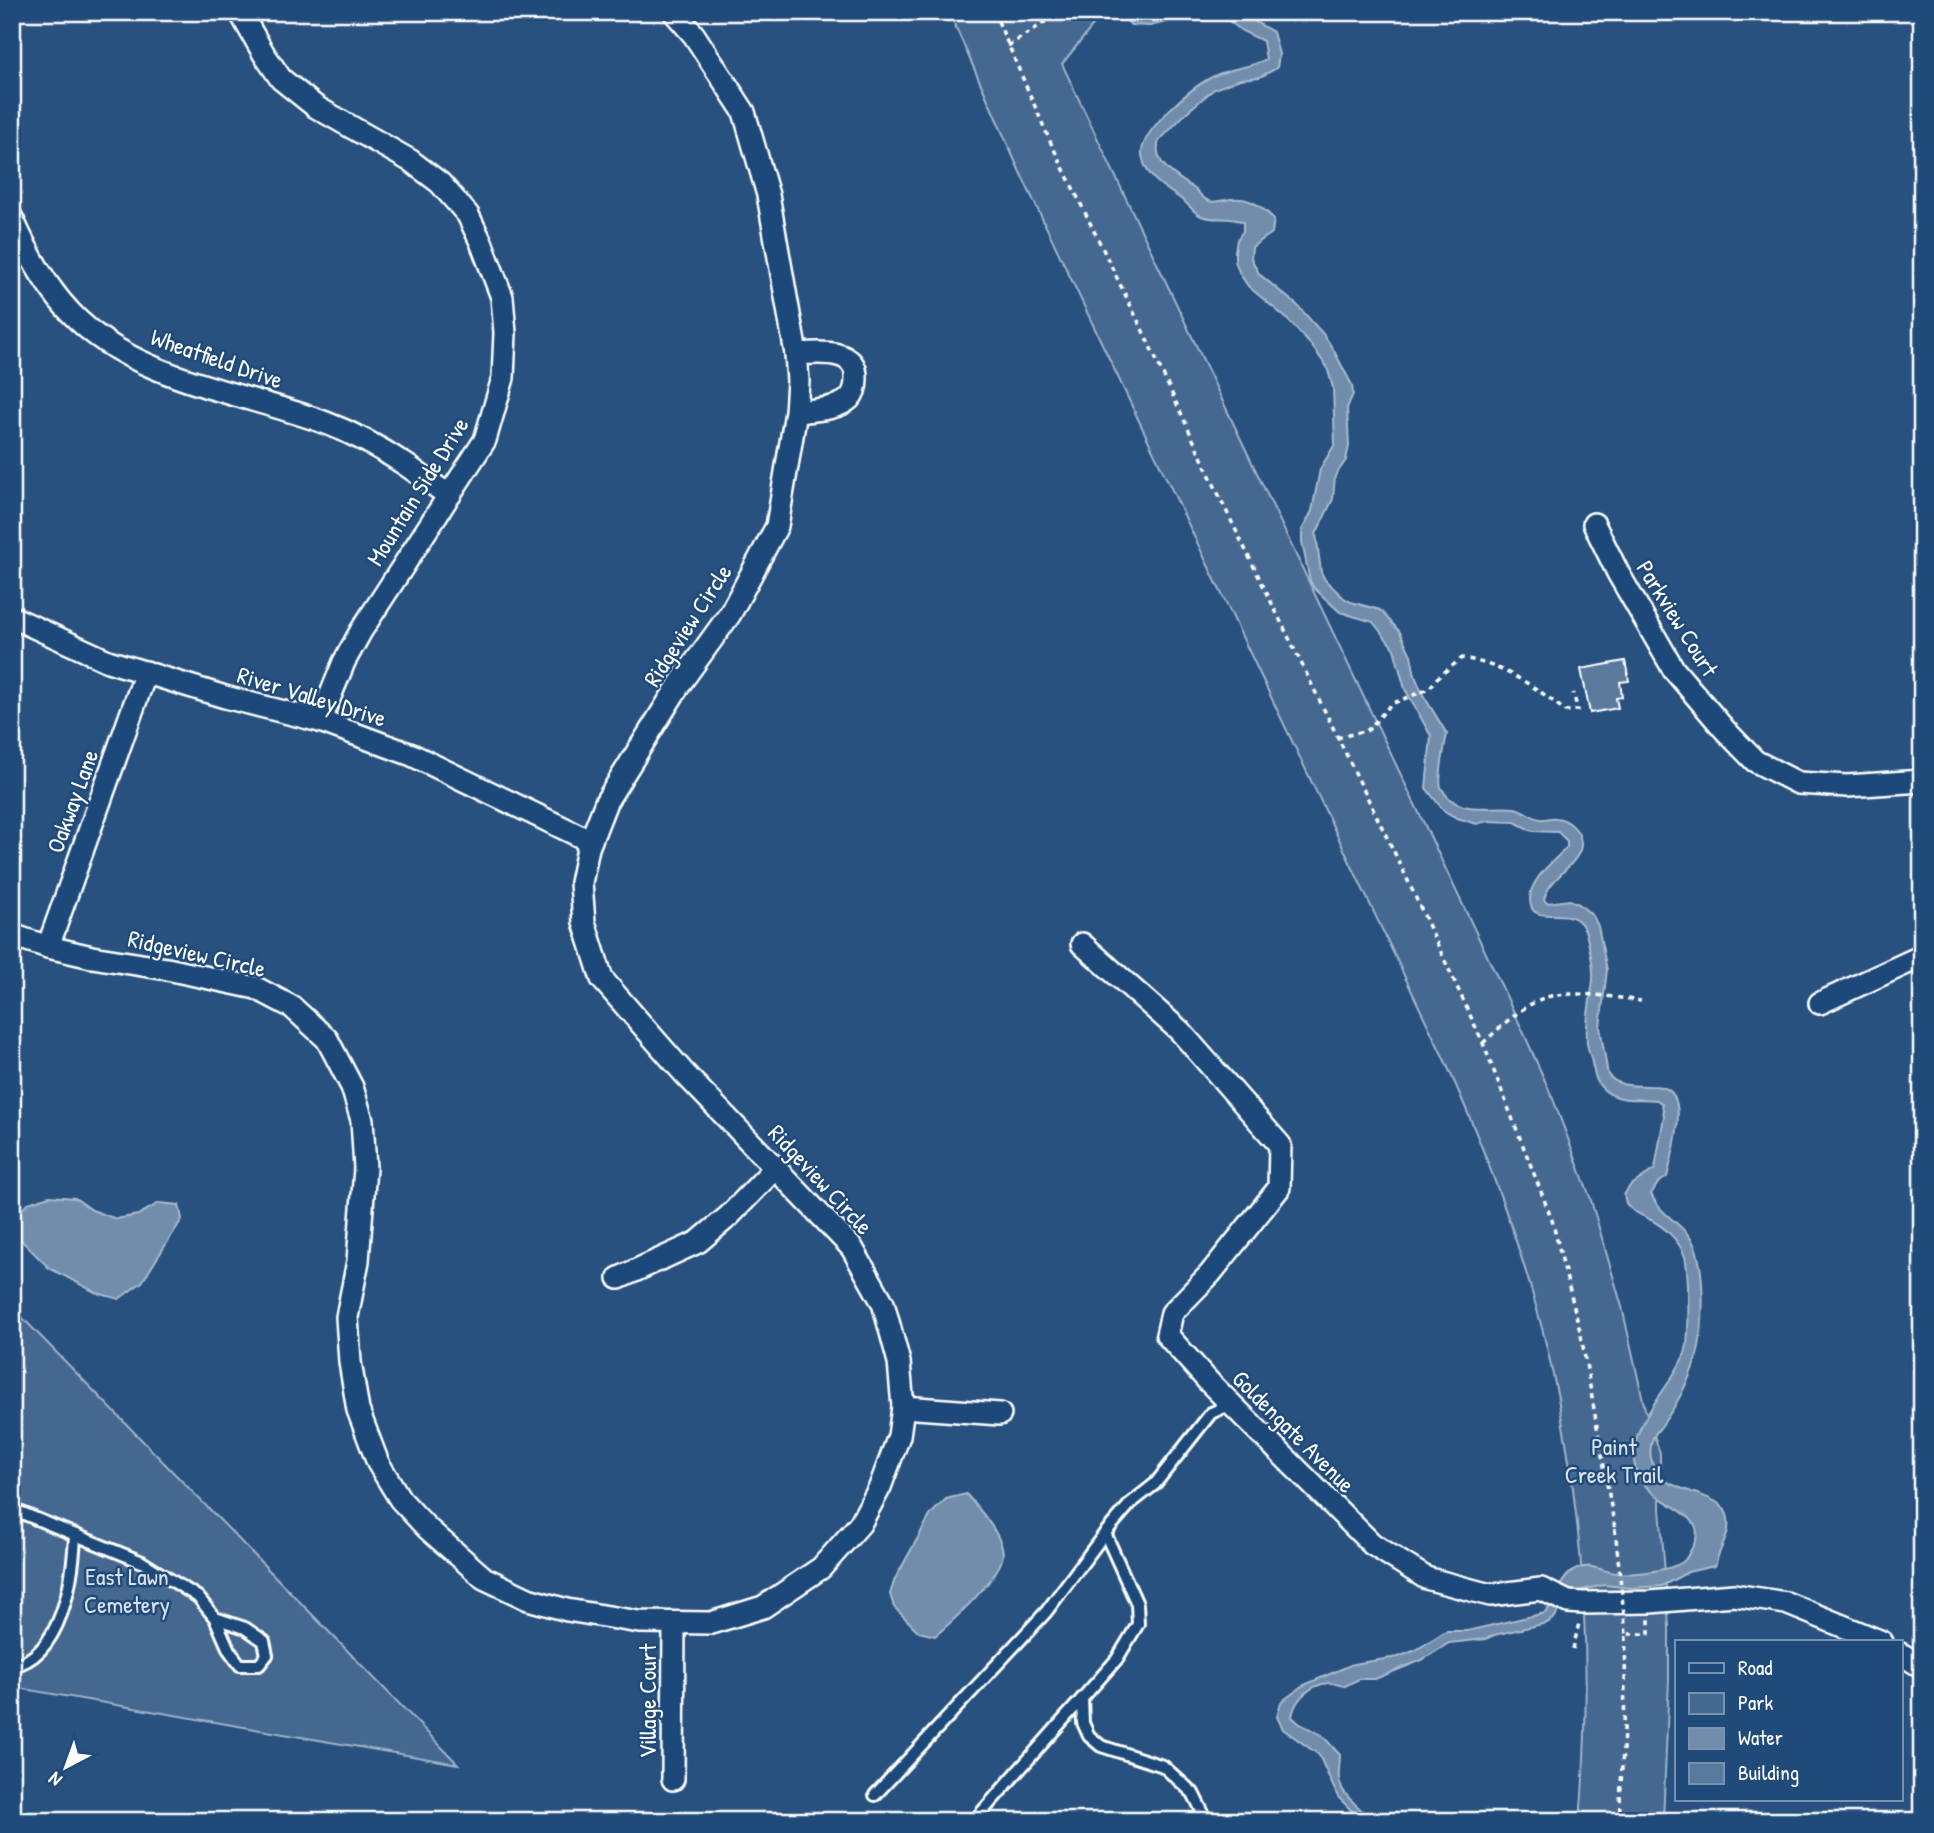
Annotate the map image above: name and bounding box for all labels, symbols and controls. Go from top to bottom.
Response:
street label: Wheatfield Drive [147,320,288,396]
street label: Mountain Side Drive [358,410,476,571]
street label: Parkview Court [1630,554,1727,683]
street label: Ridgeview Circle [635,557,739,692]
street label: River Valley Drive [234,658,391,734]
street label: Oakway Lane [39,745,106,857]
street label: Ridgeview Circle [125,922,269,984]
street label: Ridgeview Circle [762,1117,881,1241]
street label: Goldengate Avenue [1226,1363,1363,1500]
park label: Paint Creek Trail [1565,1430,1664,1490]
park label: East Lawn Cemetery [84,1560,170,1620]
legend [1675,1640,1902,1801]
street label: Village Court [631,1643,663,1758]
text: Road [1738,1653,1772,1682]
text: Park [1738,1688,1773,1717]
text: Water [1738,1723,1783,1752]
north arrow [32,1731,102,1801]
text: Building [1738,1758,1799,1787]
text: N [43,1767,67,1793]

